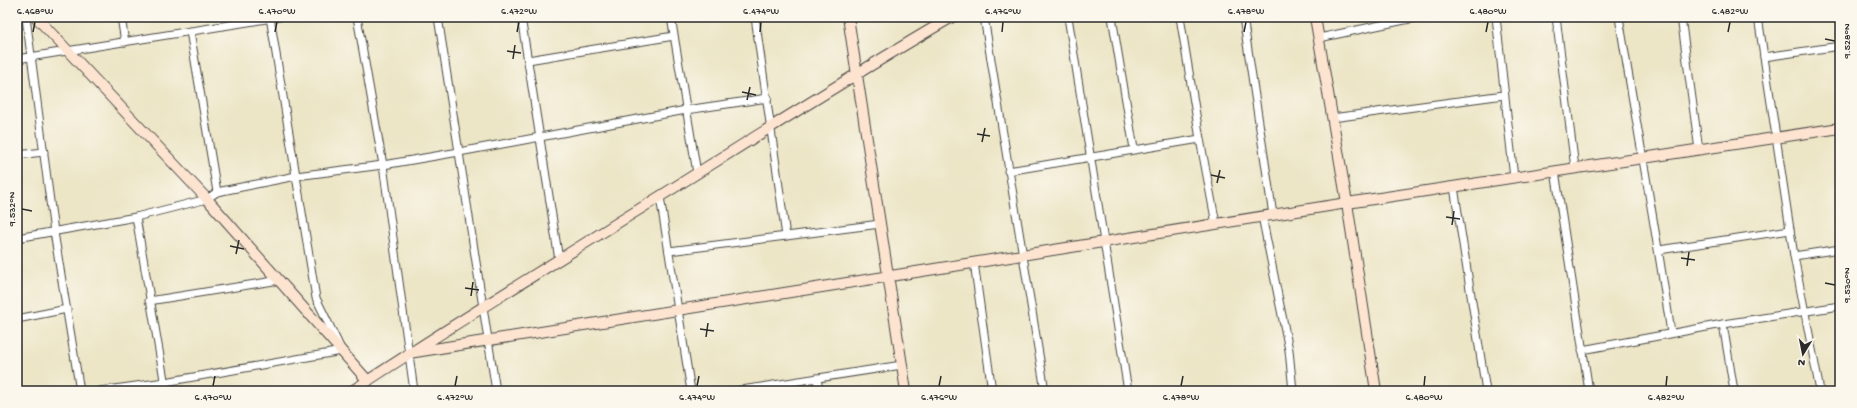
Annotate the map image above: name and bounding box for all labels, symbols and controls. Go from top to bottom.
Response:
text: 6.468°W [17,6,54,18]
text: 6.470°W [259,6,296,18]
text: 6.472°W [501,6,538,18]
text: 6.474°W [743,6,779,18]
text: 6.476°W [985,6,1022,18]
text: 6.478°W [1228,6,1265,18]
text: 6.480°W [1469,6,1507,18]
text: 6.482°W [1712,6,1749,18]
text: 9.528°N [1842,23,1854,59]
text: 9.532°N [7,191,19,227]
text: 9.530°N [1842,267,1854,304]
north arrow [1783,334,1823,374]
text: N [1797,355,1806,368]
text: 6.470°W [195,392,232,404]
text: 6.472°W [437,392,474,404]
text: 6.474°W [679,392,715,404]
text: 6.476°W [921,392,958,404]
text: 6.478°W [1163,392,1200,404]
text: 6.480°W [1405,392,1443,404]
text: 6.482°W [1648,392,1685,404]

